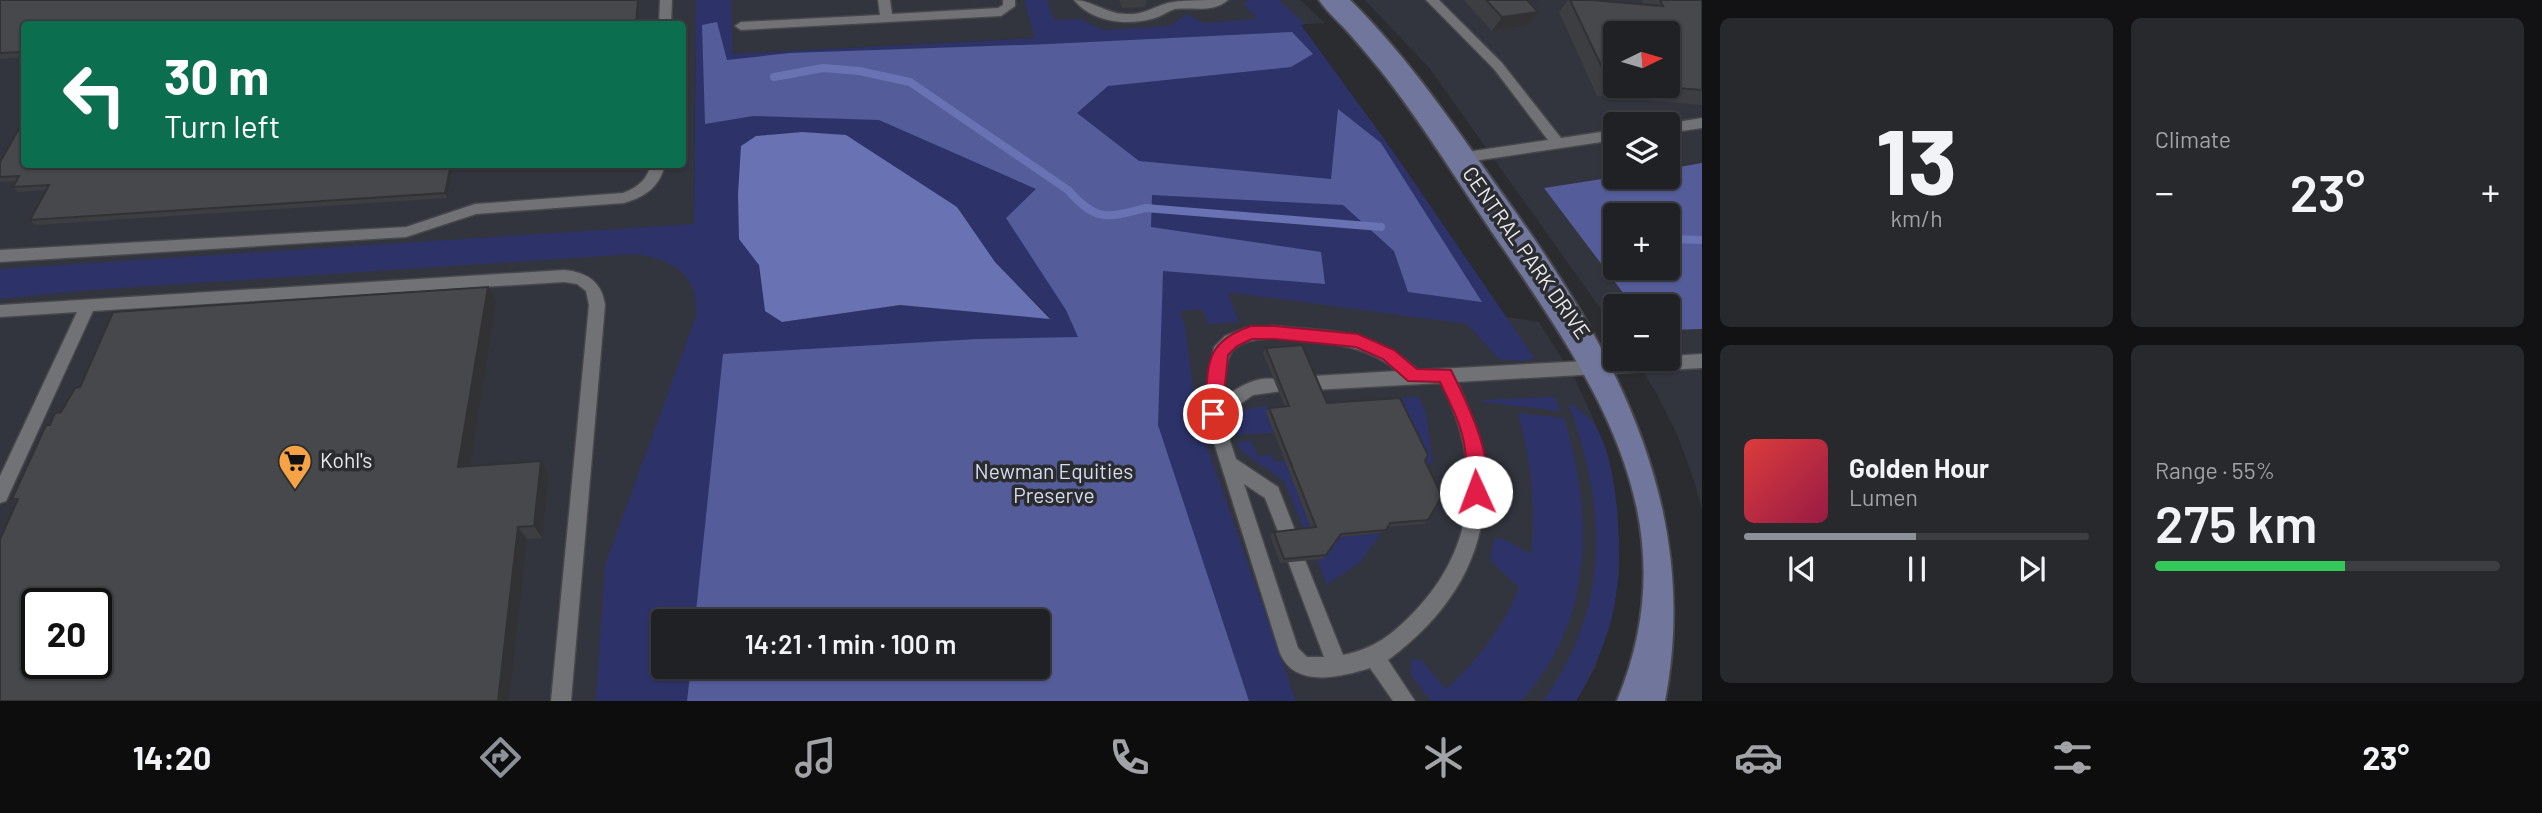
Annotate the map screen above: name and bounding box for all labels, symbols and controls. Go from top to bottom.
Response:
north arrow [1603,21,1680,98]
map controls [1603,21,1680,371]
text: 30 m [164,46,269,105]
icon: left [49,49,140,140]
text: 13 [1876,104,1957,213]
text: Turn left [164,106,281,144]
button: layers [1603,112,1680,189]
text: Climate [2155,125,2231,153]
text: 23° [2290,160,2365,222]
street label: CENTRAL PARK DRIVE [1458,161,1596,343]
text: − [2155,168,2174,214]
text: + [2481,168,2500,214]
button: + [1603,203,1680,280]
text: km/h [1890,204,1943,232]
button: − [1603,294,1680,371]
pin [1183,384,1243,444]
icon: arrive [1194,395,1232,433]
supermarket icon: Kohl's [276,442,314,491]
place label: Kohl's [320,447,372,472]
text: Golden Hour [1849,452,1989,483]
position arrow [1439,455,1513,529]
text: Range · 55% [2155,456,2275,484]
park label: Newman Equities Preserve [975,458,1133,507]
text: Lumen [1849,483,1918,511]
text: 275 km [2155,491,2317,553]
icon: previous [1783,550,1821,588]
icon: pause [1898,550,1936,588]
icon: next [2013,550,2051,588]
speed limit sign: 20 [21,588,112,679]
text: 14:21 · 1 min · 100 m [745,628,956,659]
icon: directions [476,733,525,782]
icon: music [791,733,840,782]
icon: phone [1105,733,1154,782]
icon: climate [1419,733,1468,782]
icon: car [1734,733,1783,782]
icon: filters [2048,733,2097,782]
text: 14:20 [133,738,211,776]
text: 23° [2362,738,2409,776]

